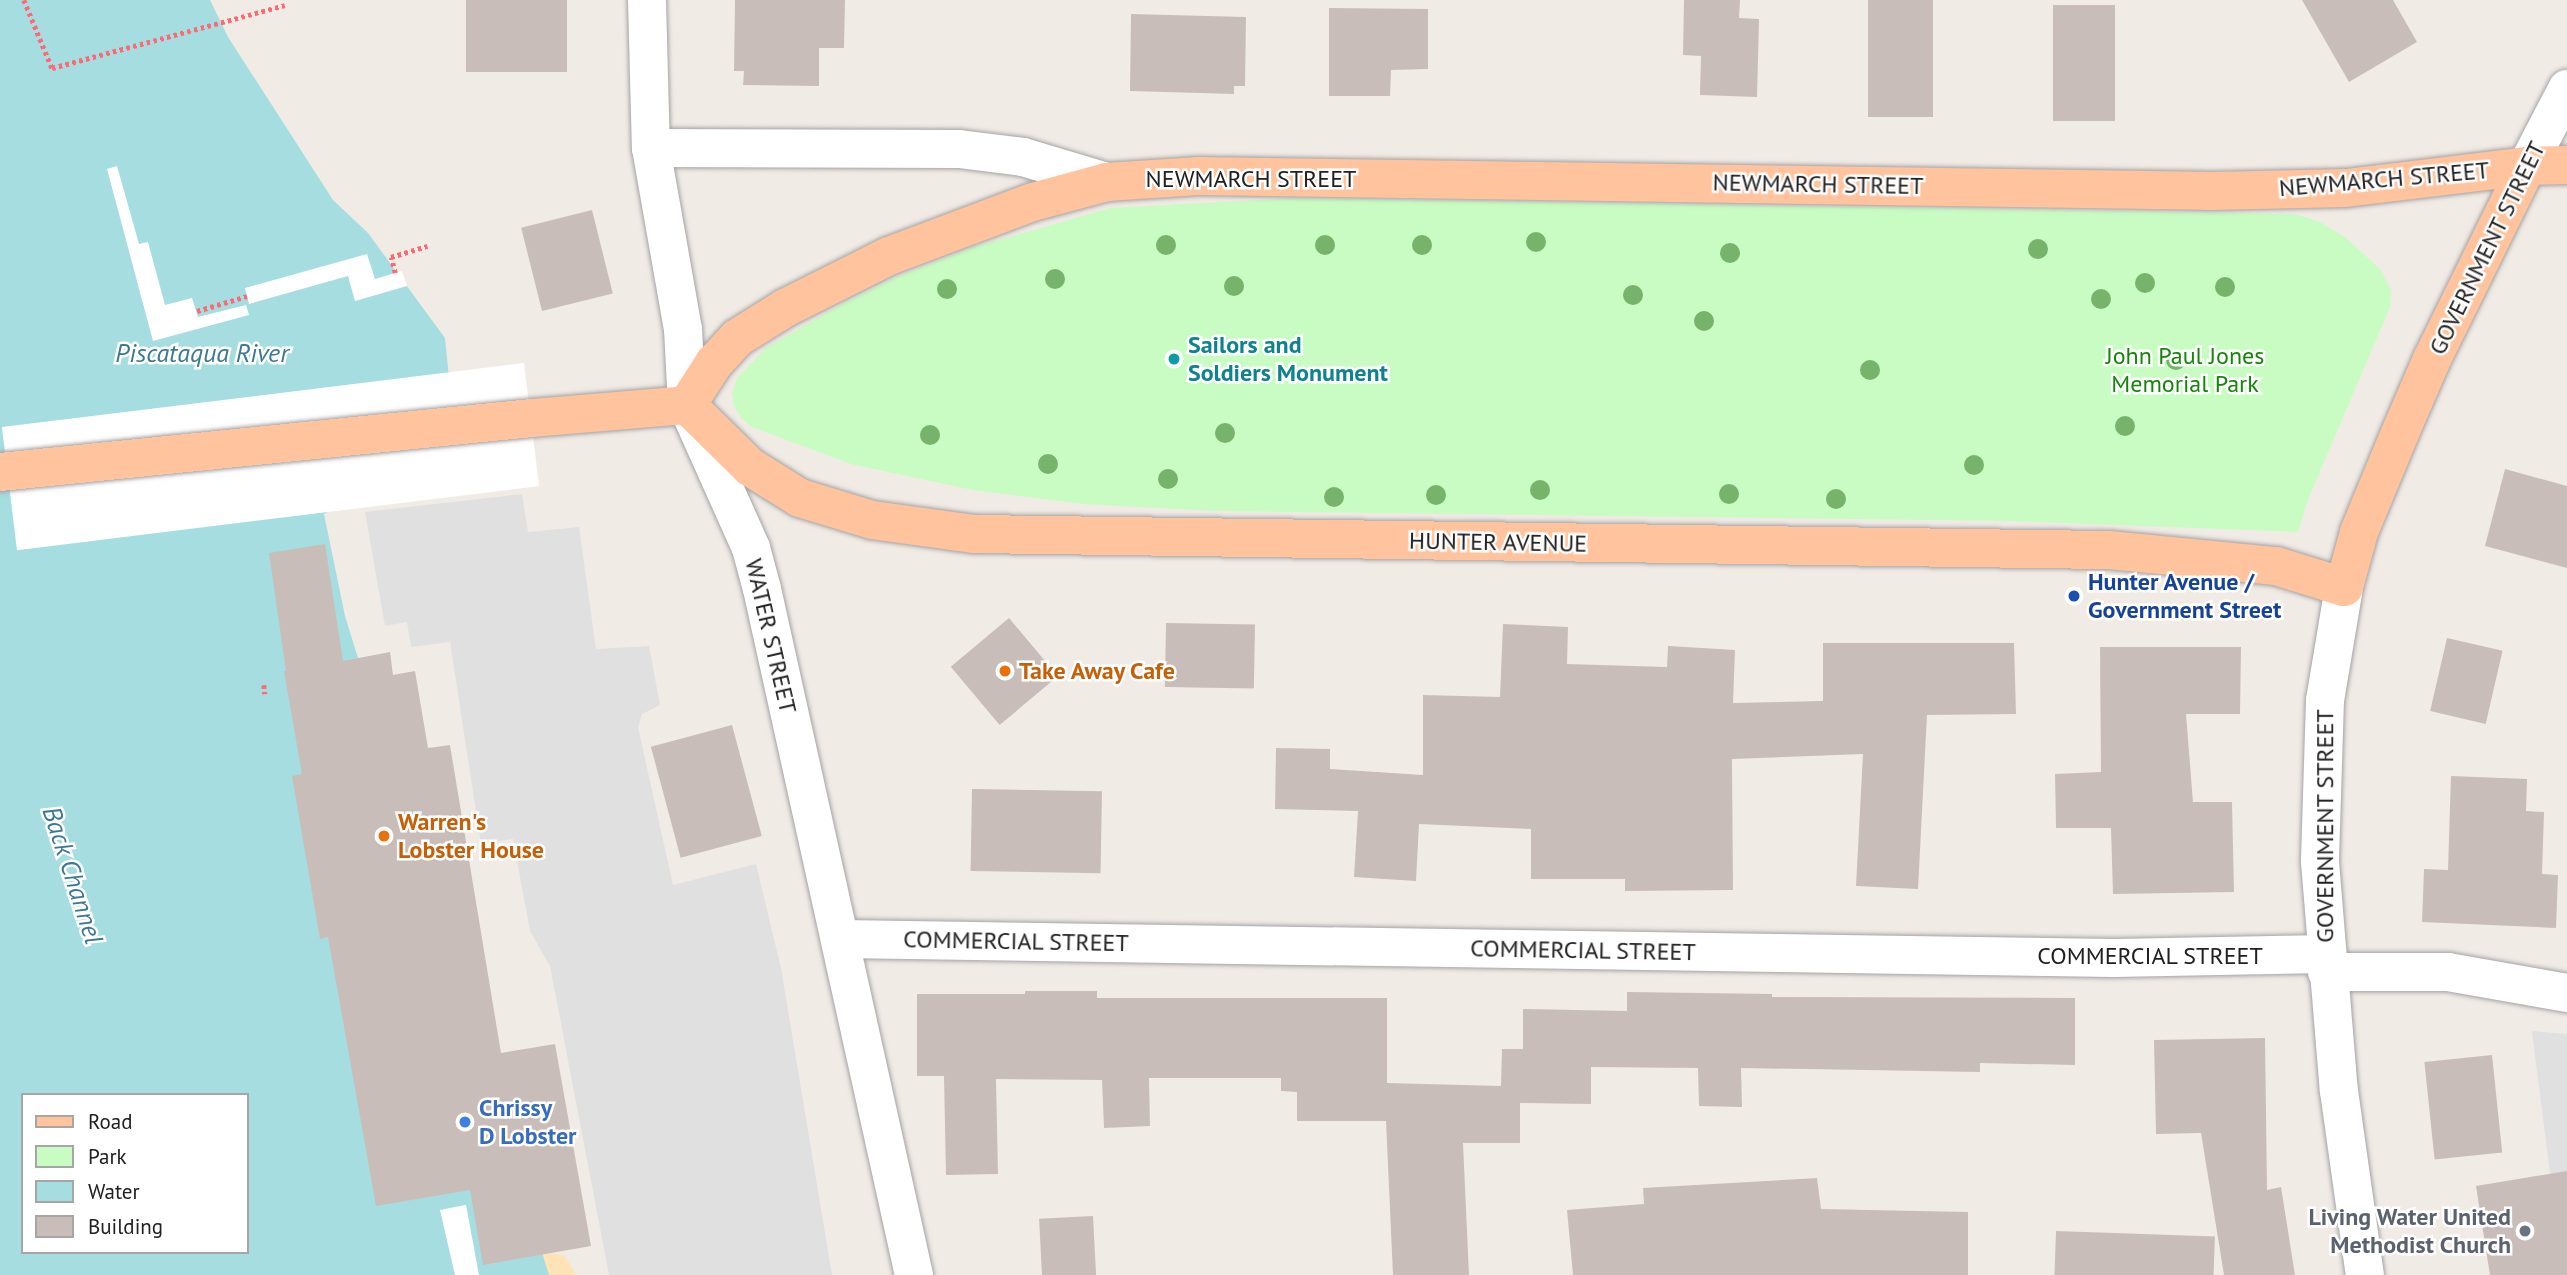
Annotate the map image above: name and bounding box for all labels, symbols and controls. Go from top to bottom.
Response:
street label: GOVERNMENT STREET [2423,136,2551,360]
street label: NEWMARCH STREET [2278,155,2490,203]
street label: NEWMARCH STREET [1146,165,1356,193]
street label: NEWMARCH STREET [1712,168,1924,200]
place label: Sailors and Soldiers Monument [1188,331,1388,387]
water label: Piscataqua River [115,337,289,369]
park label: John Paul Jones Memorial Park [2106,342,2264,398]
marker: Sailors and Soldiers Monument [1166,351,1182,367]
street label: HUNTER AVENUE [1408,526,1588,558]
street label: WATER STREET [739,556,803,716]
place label: Hunter Avenue / Government Street [2088,568,2281,624]
marker: Hunter Avenue / Government Street [2066,588,2082,604]
place label: Take Away Cafe [1019,657,1177,685]
marker: Take Away Cafe [997,663,1013,679]
street label: GOVERNMENT STREET [2311,709,2339,943]
water label: Back Channel [36,802,110,948]
place label: Warren's Lobster House [398,808,544,864]
marker: Warren's Lobster House [376,828,392,844]
street label: COMMERCIAL STREET [903,925,1129,957]
street label: COMMERCIAL STREET [1470,934,1696,966]
street label: COMMERCIAL STREET [2037,942,2263,970]
legend [21,1093,248,1254]
place label: Chrissy D Lobster [479,1094,577,1150]
text: Road [88,1108,132,1135]
marker: Chrissy D Lobster [457,1114,473,1130]
text: Park [88,1143,127,1170]
text: Water [88,1178,140,1205]
place label: Living Water United Methodist Church [2308,1203,2511,1259]
text: Building [88,1213,163,1240]
marker: Living Water United Methodist Church [2517,1223,2533,1239]

